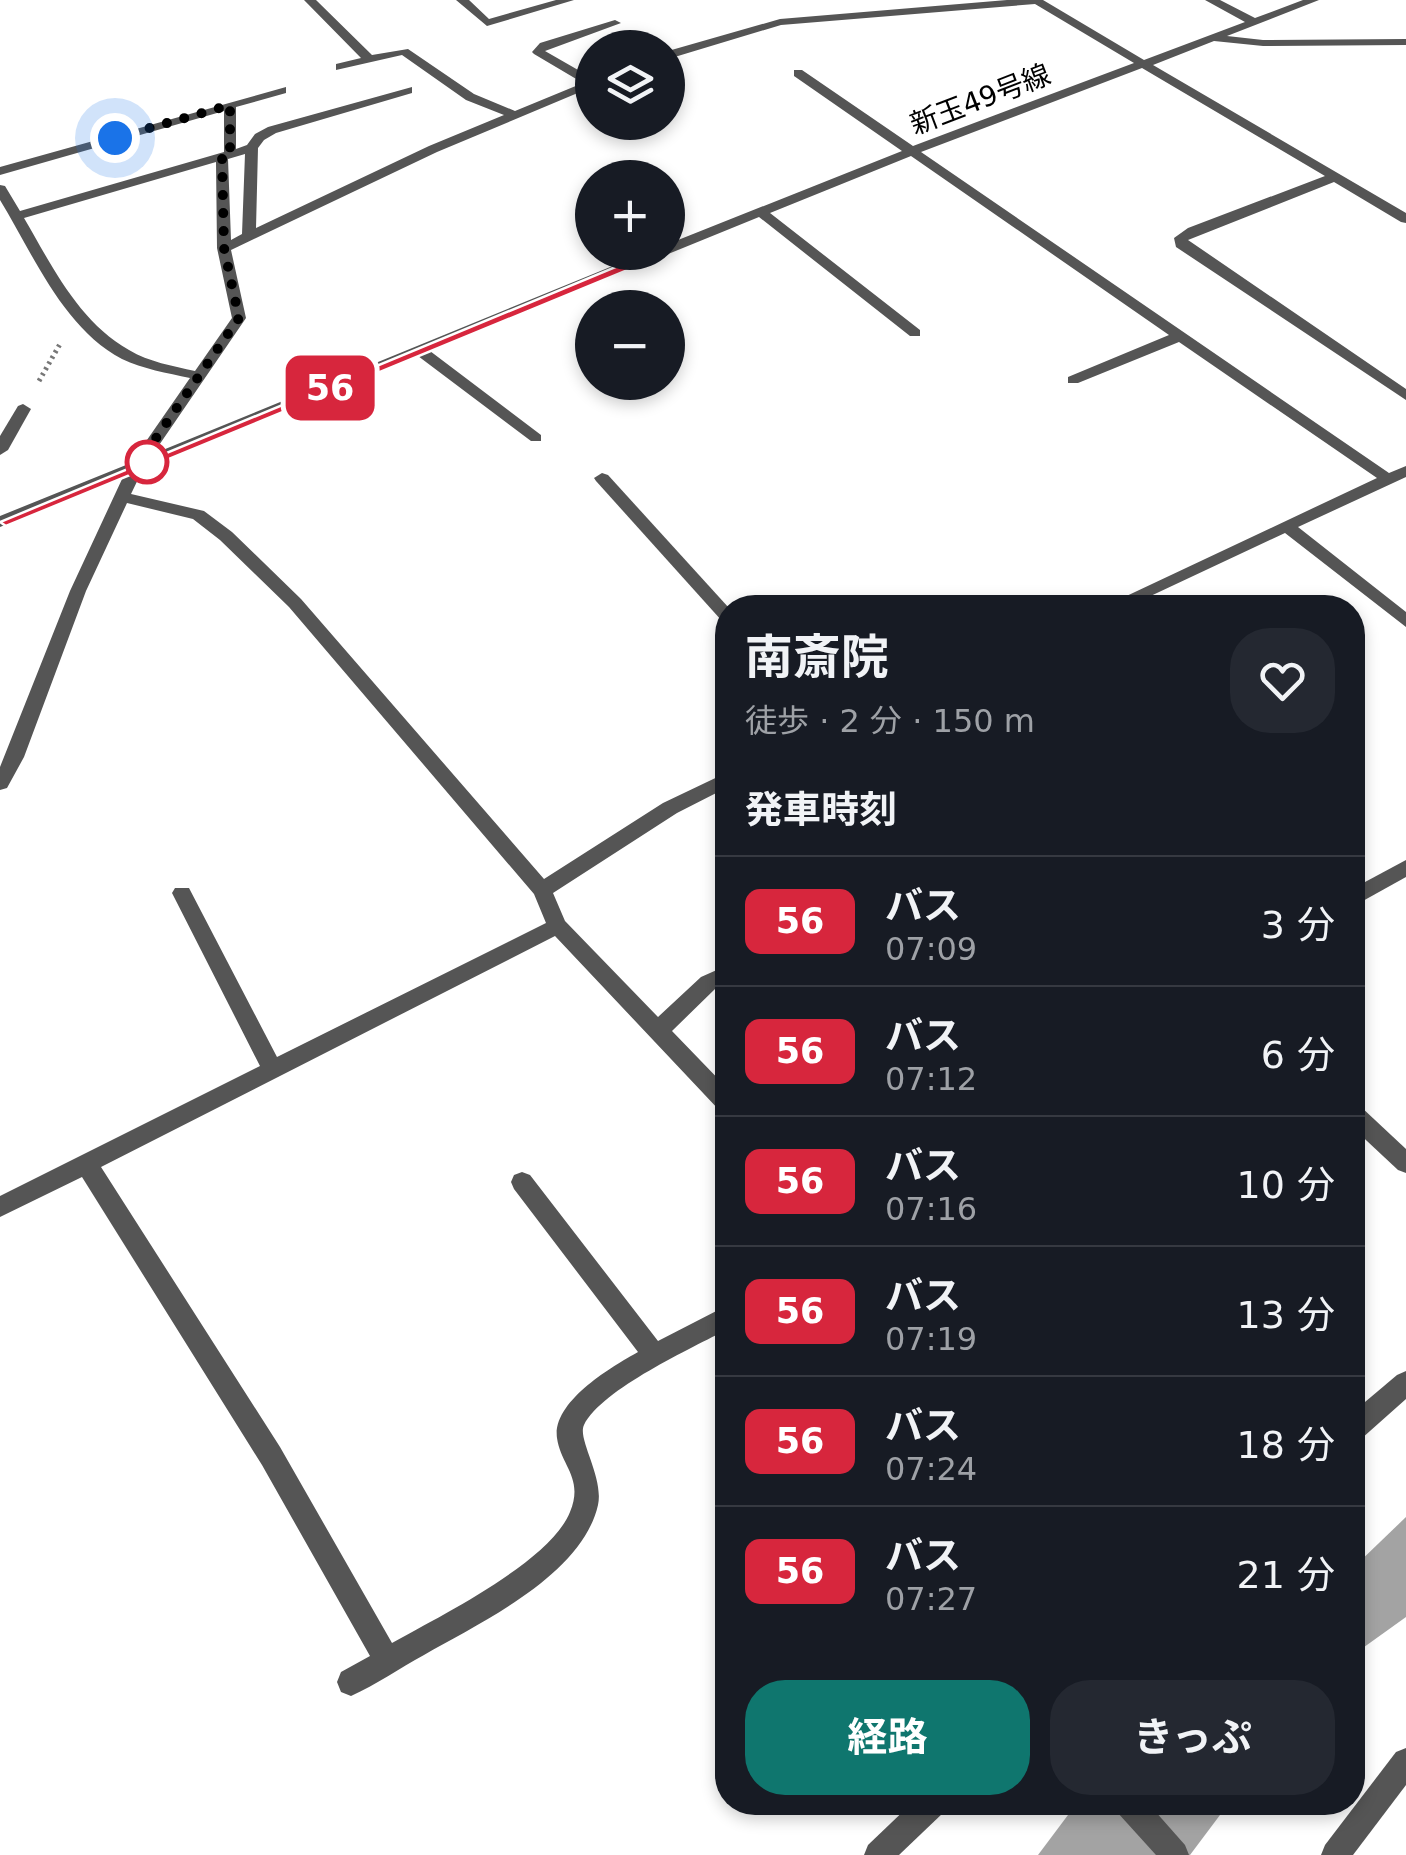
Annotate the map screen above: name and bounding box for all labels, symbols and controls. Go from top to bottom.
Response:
map controls [575,30,685,400]
button: layers [575,30,685,140]
street label: 新玉49号線 [905,58,1055,141]
your location [90,113,140,163]
button: + [575,160,685,270]
button: − [575,290,685,400]
line badge: 56 [285,356,375,420]
text: 56 [306,368,354,408]
unlabelled marker [126,441,168,483]
button: heart [1230,628,1335,733]
text: 南斎院 [745,629,889,685]
text: 徒歩 · 2 分 · 150 m [745,702,1035,740]
text: 発車時刻 [745,788,897,832]
text: バス [885,884,961,928]
text: 56 [776,901,824,941]
text: 3 分 [1261,903,1335,947]
text: 07:09 [885,930,977,968]
text: バス [885,1014,961,1058]
text: 56 [776,1031,824,1071]
text: 6 分 [1261,1033,1335,1077]
text: 07:12 [885,1060,977,1098]
text: バス [885,1144,961,1188]
text: 56 [776,1161,824,1201]
text: 10 分 [1237,1163,1335,1207]
text: 07:16 [885,1190,977,1228]
text: バス [885,1274,961,1318]
text: 56 [776,1291,824,1331]
text: 13 分 [1237,1293,1335,1337]
text: 07:19 [885,1320,977,1358]
text: バス [885,1404,961,1448]
text: 56 [776,1421,824,1461]
text: 18 分 [1237,1423,1335,1467]
text: 07:24 [885,1450,977,1488]
text: バス [885,1534,961,1578]
text: 56 [776,1551,824,1591]
text: 21 分 [1237,1553,1335,1597]
text: 07:27 [885,1580,977,1618]
button: 経路 [745,1680,1030,1795]
button: きっぷ [1050,1680,1335,1795]

